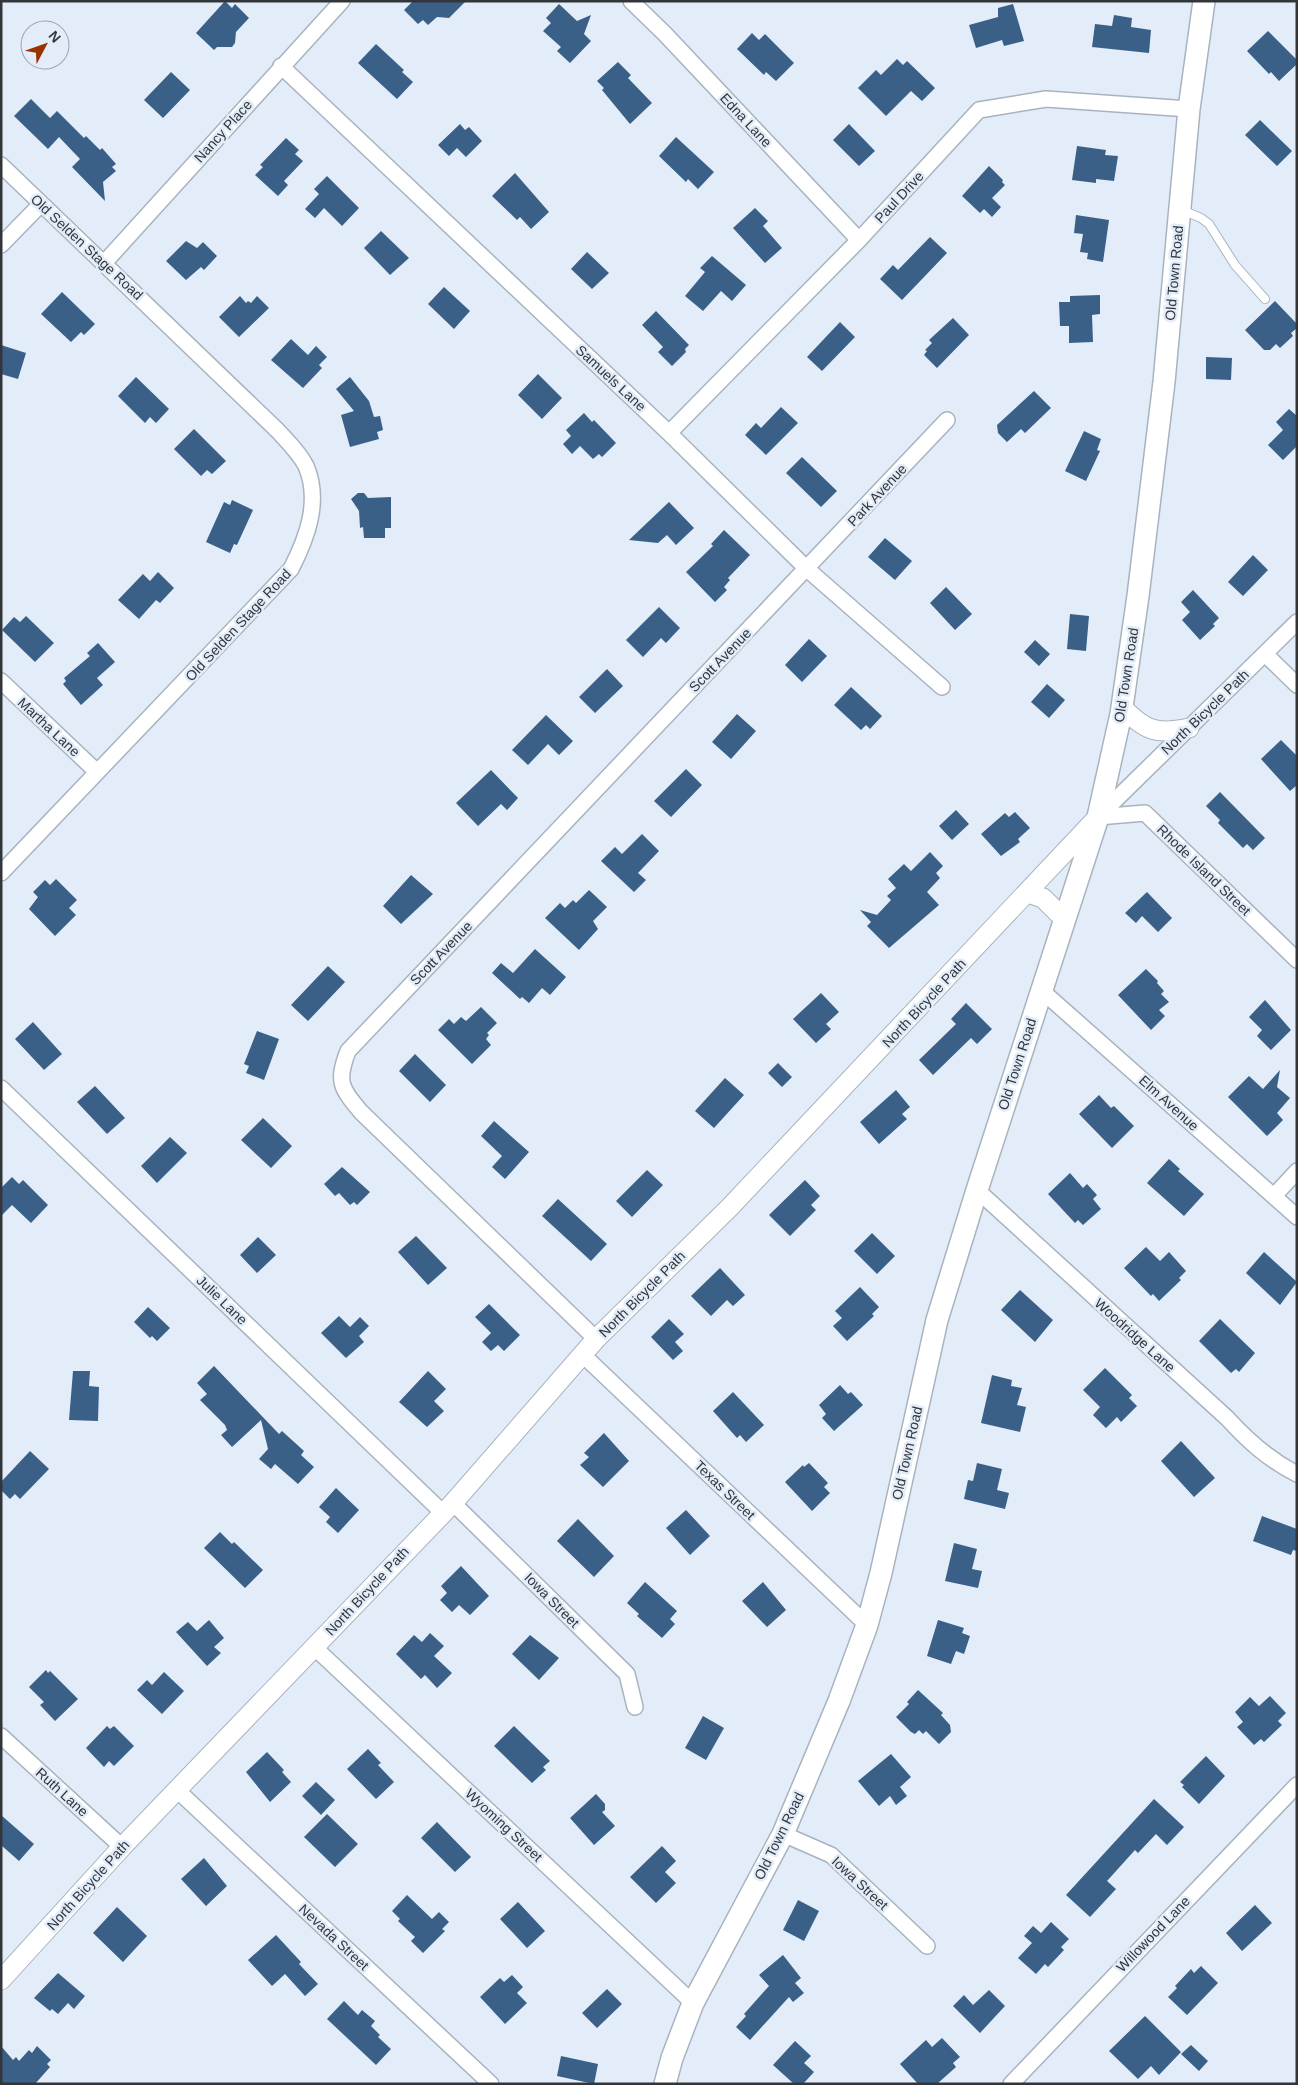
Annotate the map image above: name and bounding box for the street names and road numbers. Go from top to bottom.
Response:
street label: Edna Lane [717,90,775,150]
street label: Nancy Place [191,96,255,166]
street label: Paul Drive [871,168,927,226]
street label: Old Selden Stage Road [28,191,146,303]
street label: Old Town Road [1162,225,1186,321]
street label: Samuels Lane [573,342,649,415]
street label: Park Avenue [844,460,910,529]
street label: Old Selden Stage Road [182,566,294,684]
street label: Scott Avenue [686,625,754,695]
street label: Old Town Road [1111,627,1141,723]
street label: North Bicycle Path [1158,666,1252,758]
street label: Martha Lane [15,694,83,760]
street label: Rhode Island Street [1154,821,1254,919]
street label: Scott Avenue [407,918,475,988]
street label: North Bicycle Path [879,955,969,1051]
street label: Old Town Road [995,1016,1039,1112]
street label: Elm Avenue [1136,1072,1202,1134]
street label: North Bicycle Path [596,1248,688,1340]
street label: Julie Lane [193,1272,251,1328]
street label: Woodridge Lane [1092,1295,1179,1375]
street label: Old Town Road [888,1405,926,1501]
street label: Texas Street [691,1457,759,1523]
street label: North Bicycle Path [322,1543,412,1639]
street label: Iowa Street [521,1569,583,1631]
street label: Ruth Lane [33,1764,92,1820]
street label: Wyoming Street [462,1785,546,1865]
street label: Old Town Road [751,1790,807,1882]
street label: North Bicycle Path [44,1837,132,1933]
street label: Iowa Street [829,1853,891,1913]
street label: Willowood Lane [1113,1893,1193,1975]
street label: Nevada Street [296,1901,372,1973]

